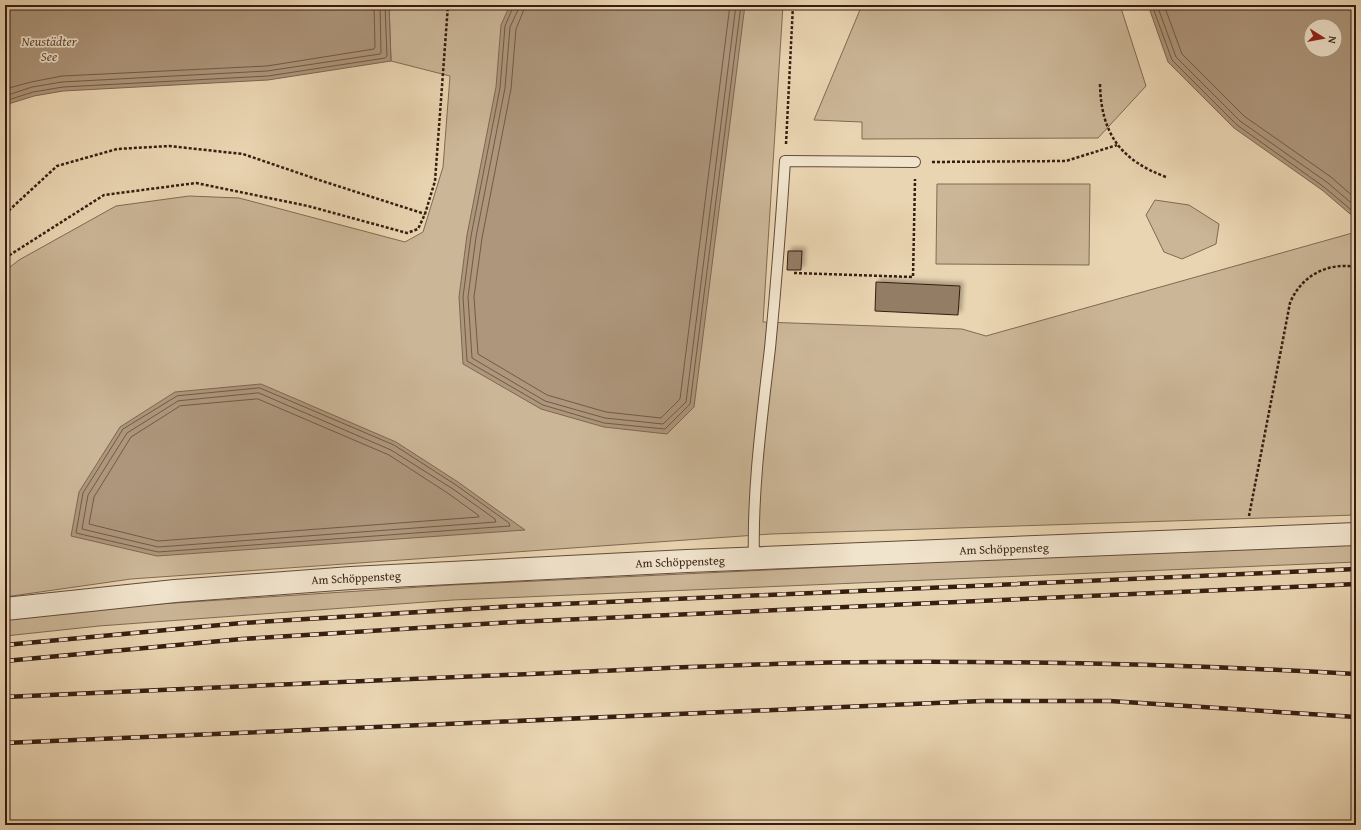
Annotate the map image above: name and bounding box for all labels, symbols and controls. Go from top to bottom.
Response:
north arrow [1303,18,1343,58]
water label: Neustädter See [21,32,78,66]
text: N [1324,35,1341,46]
street label: Am Schöppensteg [959,538,1049,559]
street label: Am Schöppensteg [635,551,725,572]
street label: Am Schöppensteg [311,567,401,588]

